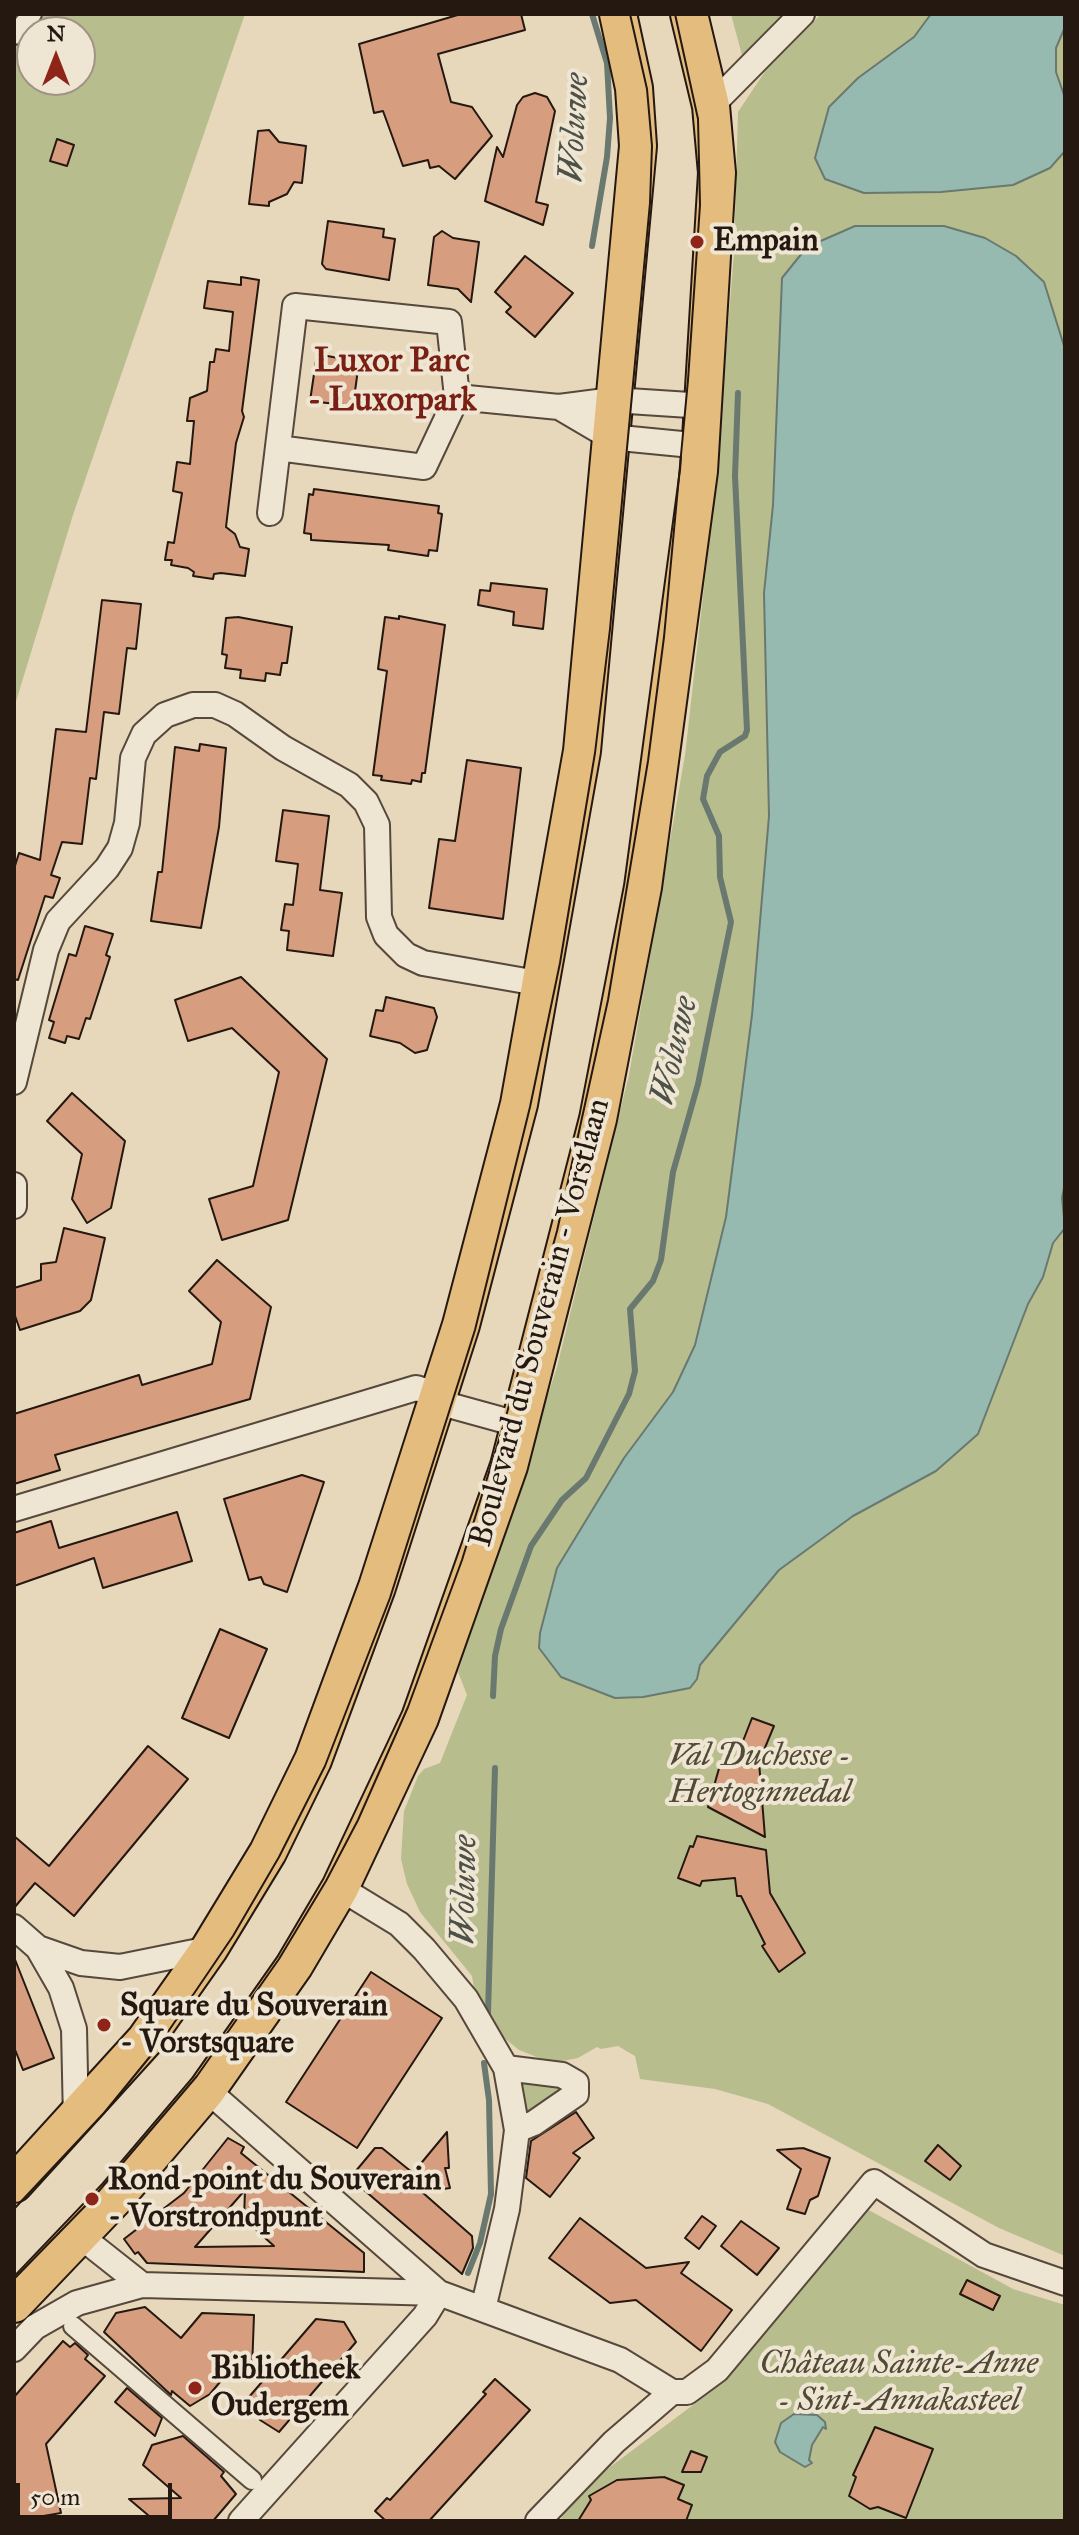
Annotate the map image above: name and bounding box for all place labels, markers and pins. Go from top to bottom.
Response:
place label: Empain [713,223,818,261]
marker: Empain [688,233,706,251]
place label: Square du Souverain - Vorstsquare [120,1988,388,2063]
marker: Square du Souverain - Vorstsquare [95,2016,113,2034]
place label: Rond-point du Souverain - Vorstrondpunt [108,2162,441,2237]
marker: Rond-point du Souverain - Vorstrondpunt [83,2190,101,2208]
place label: Bibliotheek Oudergem [211,2351,360,2426]
marker: Bibliotheek Oudergem [186,2379,204,2397]

